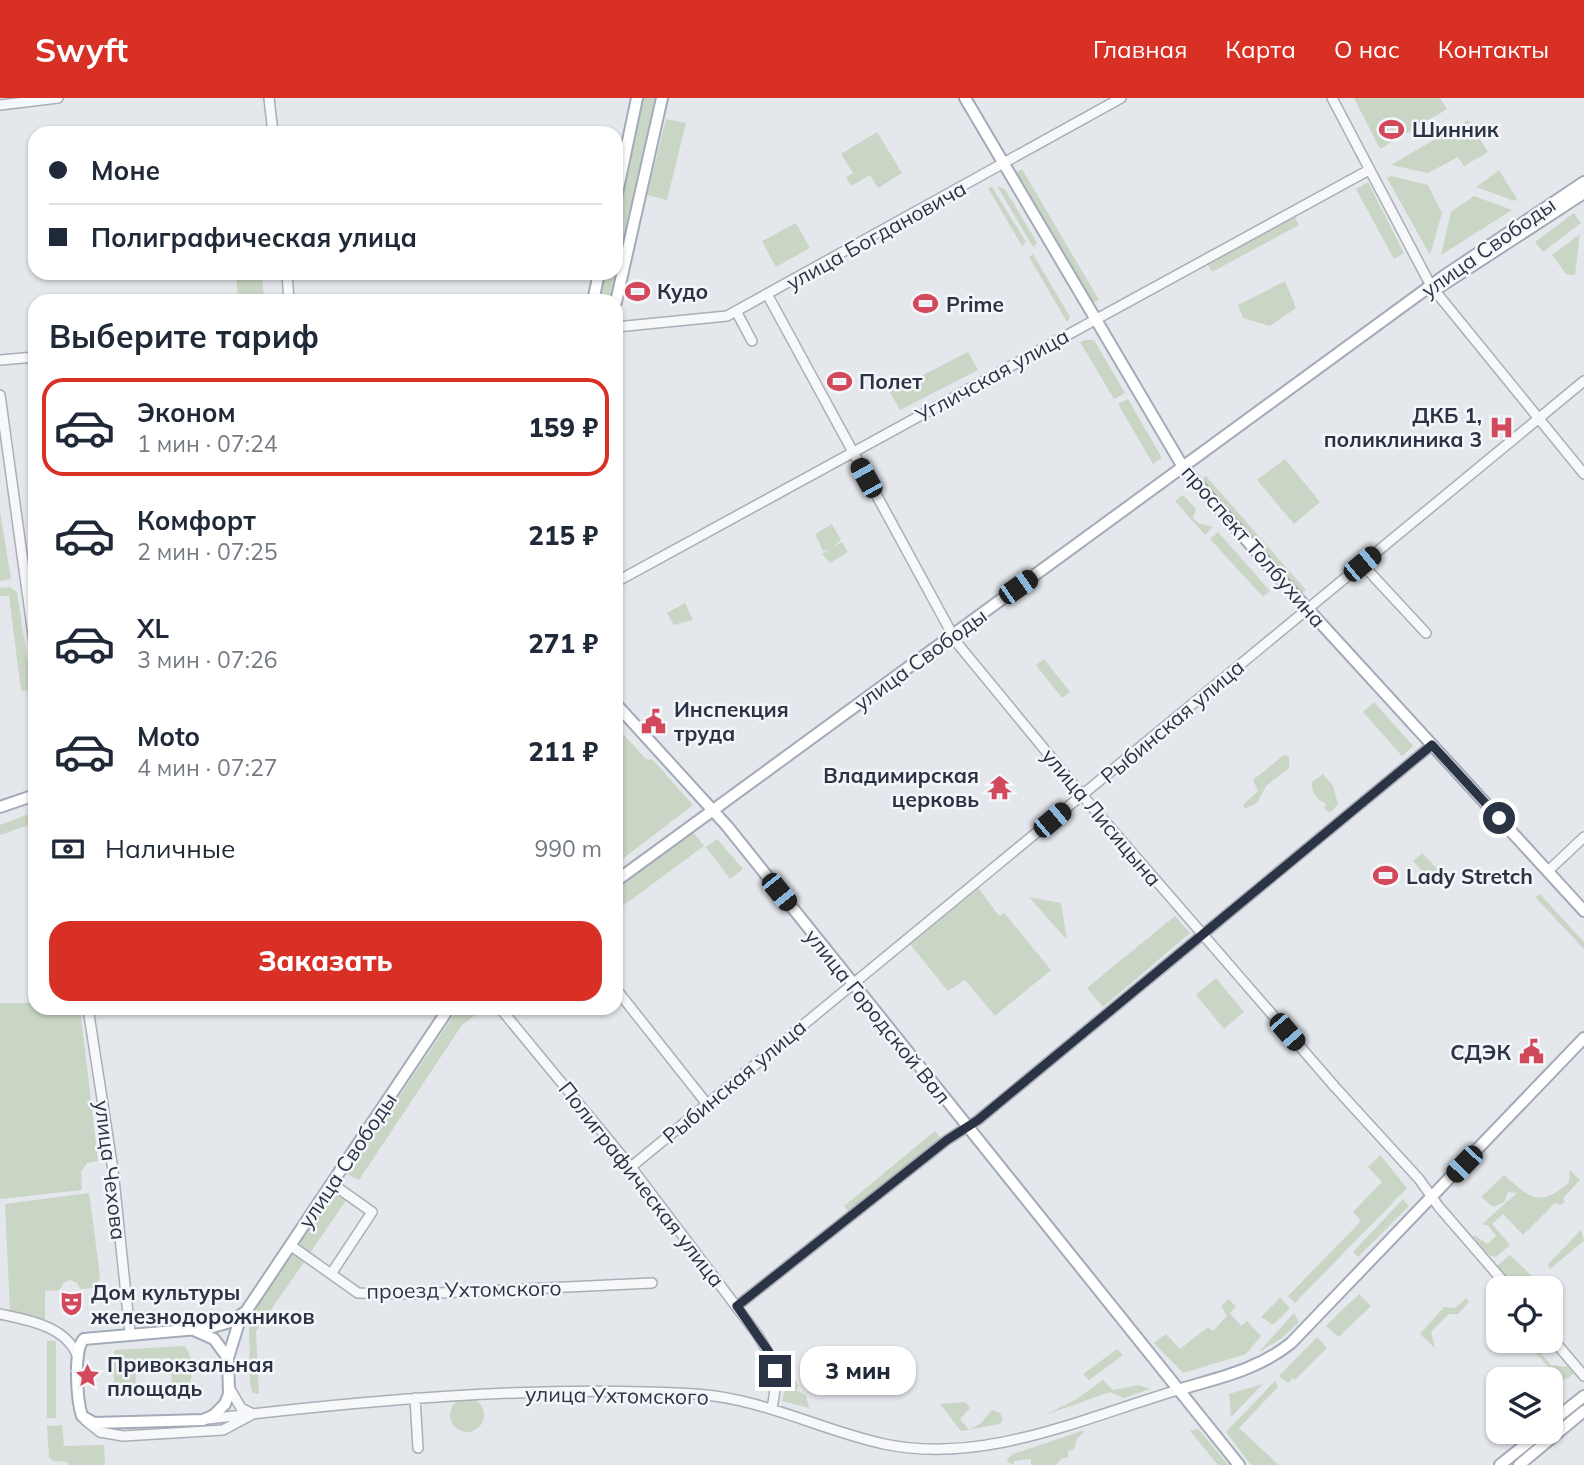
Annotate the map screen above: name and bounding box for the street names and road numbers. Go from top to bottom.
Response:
street label: улица Богдановича [782,175,970,295]
street label: улица Свободы [1416,191,1560,303]
street label: Угличская улица [910,322,1073,428]
street label: проспект Толбухина [1176,460,1332,632]
street label: улица Свободы [849,602,991,716]
street label: Рыбинская улица [1095,653,1249,789]
street label: улица Лисицына [1037,743,1167,891]
street label: улица Городской Вал [800,923,956,1109]
street label: Рыбинская улица [657,1013,811,1149]
street label: Полиграфическая улица [554,1076,730,1292]
street label: улица Свободы [292,1087,402,1233]
street label: улица Чехова [90,1099,132,1241]
street label: проезд Ухтомского [366,1274,562,1304]
street label: улица Ухтомского [525,1380,709,1410]

